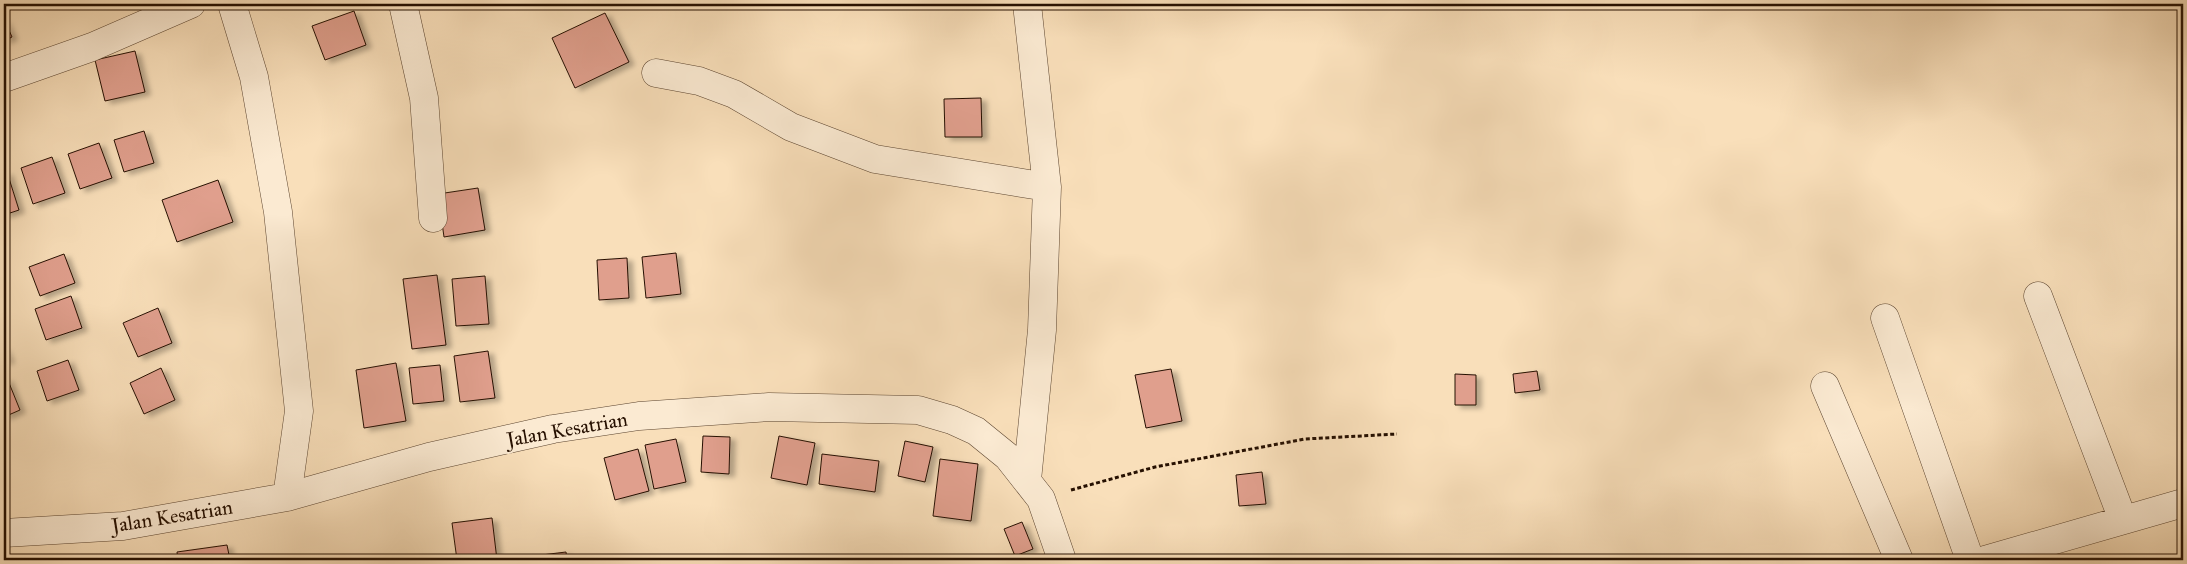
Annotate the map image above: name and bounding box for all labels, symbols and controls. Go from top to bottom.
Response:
street label: Jalan Kesatrian [503,407,630,453]
street label: Jalan Kesatrian [108,495,235,539]

